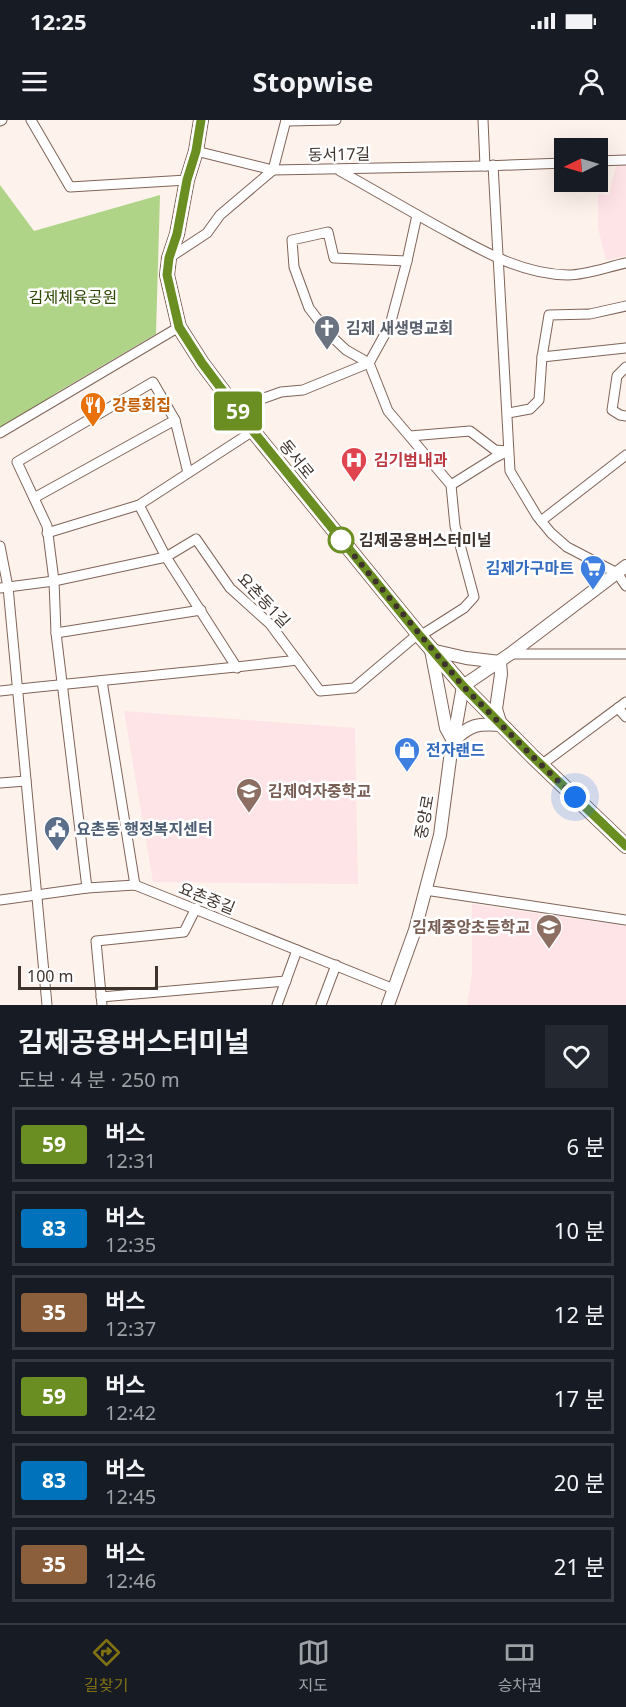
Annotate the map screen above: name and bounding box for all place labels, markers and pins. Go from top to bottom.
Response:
church icon: 김제 새생명교회 [312,313,342,351]
place label: 김제 새생명교회 [346,317,453,339]
restaurant icon: 강릉회집 [78,390,108,428]
place label: 강릉회집 [112,394,171,416]
hospital icon: 김기범내과 [339,445,369,483]
place label: 김기범내과 [374,449,448,471]
marker: 김제공용버스터미널 [328,527,354,553]
place label: 김제공용버스터미널 [359,529,491,551]
supermarket icon: 김제가구마트 [578,553,608,591]
place label: 김제가구마트 [486,557,574,579]
shop icon: 전자랜드 [392,735,422,773]
place label: 전자랜드 [426,739,485,761]
school or university icon: 김제여자중학교 [234,776,264,814]
place label: 김제여자중학교 [268,780,371,802]
public building icon: 요촌동 행정복지센터 [42,814,72,852]
place label: 요촌동 행정복지센터 [76,818,213,840]
school or university icon: 김제중앙초등학교 [534,912,564,950]
place label: 김제중앙초등학교 [412,916,530,938]

